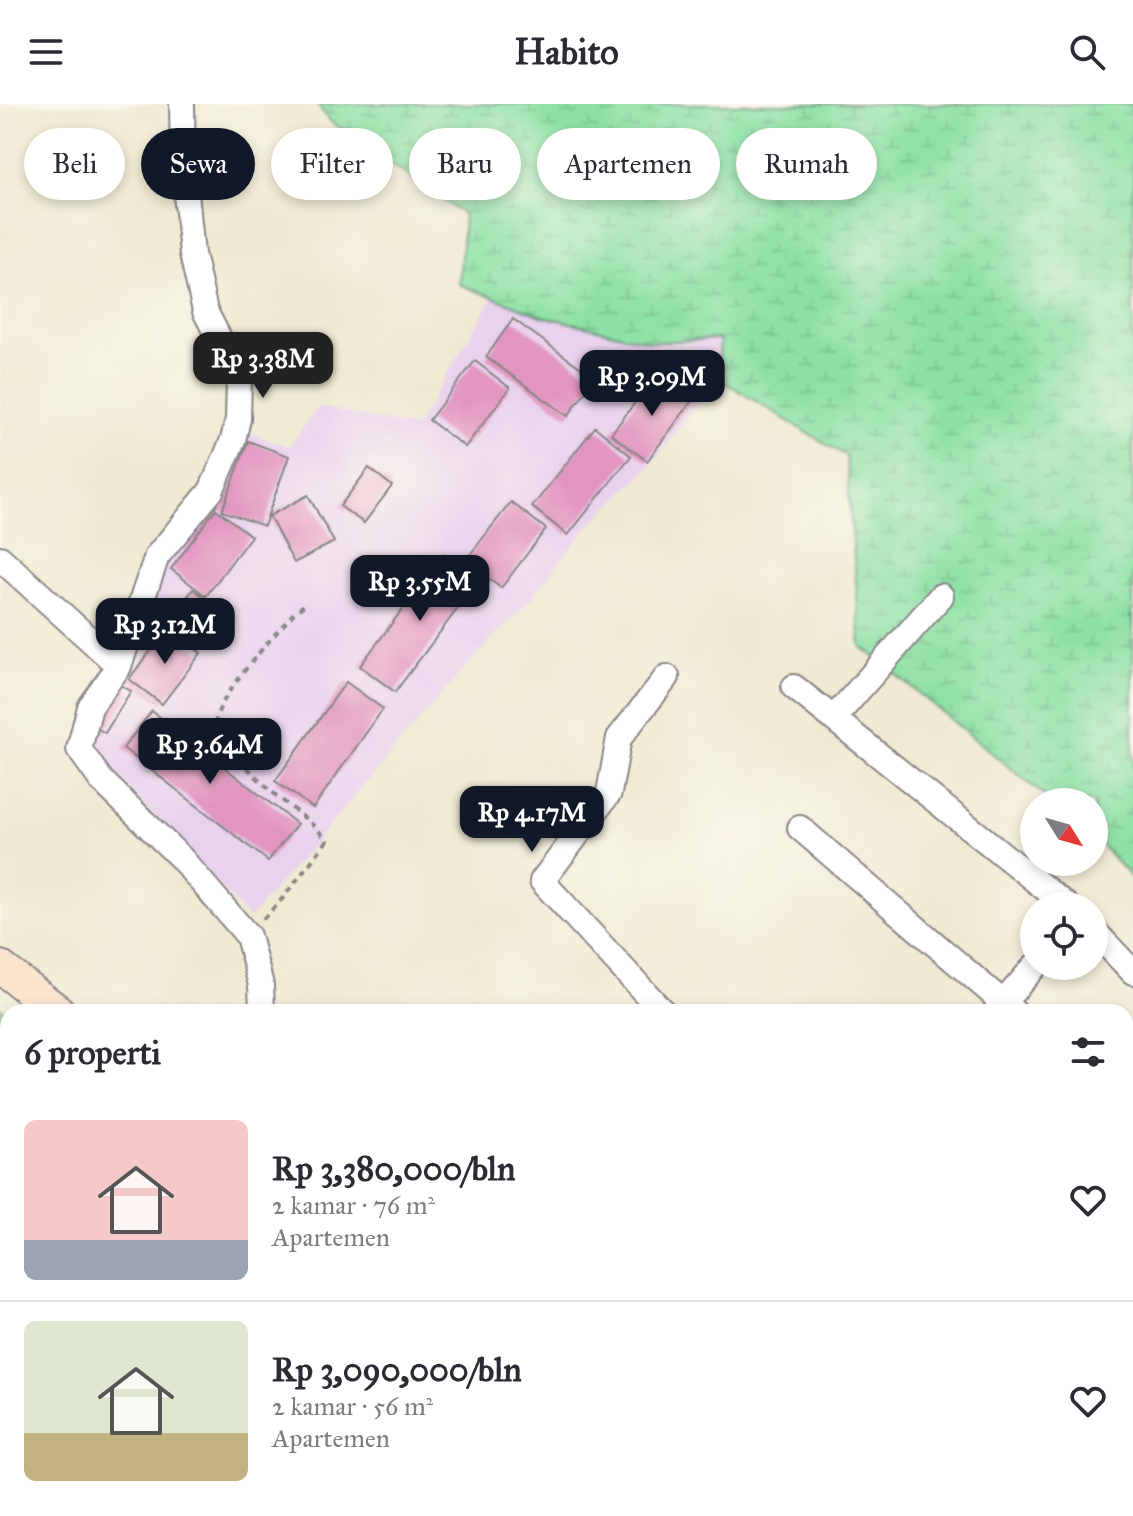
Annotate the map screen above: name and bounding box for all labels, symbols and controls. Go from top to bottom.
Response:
icon: menu [24,30,68,74]
text: Habito [514,30,619,74]
icon: search [1065,30,1109,74]
chip: Beli [24,128,125,200]
chip: Sewa [141,128,255,200]
chip: Filter [271,128,393,200]
chip: Baru [409,128,521,200]
chip: Apartemen [537,128,720,200]
chip: Rumah [736,128,877,200]
pin: Rp 3.38M [180,332,346,400]
text: Rp 3.38M [211,342,315,374]
pin: Rp 3.09M [569,350,735,418]
text: Rp 3.09M [598,360,706,392]
pin: Rp 3.55M [337,555,503,623]
text: Rp 3.55M [368,565,472,597]
pin: Rp 3.12M [82,598,248,666]
text: Rp 3.12M [114,608,216,640]
pin: Rp 3.64M [127,718,293,786]
text: Rp 3.64M [156,728,264,760]
pin: Rp 4.17M [449,786,615,854]
north arrow [1020,788,1108,876]
map controls [1020,788,1108,980]
text: Rp 4.17M [478,796,586,828]
button: locate [1020,892,1108,980]
icon: filters [1066,1030,1110,1074]
text: 6 properti [24,1032,161,1073]
text: Rp 3,380,000/bln [272,1148,515,1189]
icon: home [88,1152,184,1248]
icon: heart [1066,1178,1110,1222]
text: 2 kamar · 76 m² [272,1189,435,1221]
text: Apartemen [272,1221,390,1253]
text: Rp 3,090,000/bln [272,1349,522,1390]
icon: home [88,1353,184,1449]
icon: heart [1066,1379,1110,1423]
text: 2 kamar · 56 m² [272,1390,433,1422]
text: Apartemen [272,1422,390,1454]

